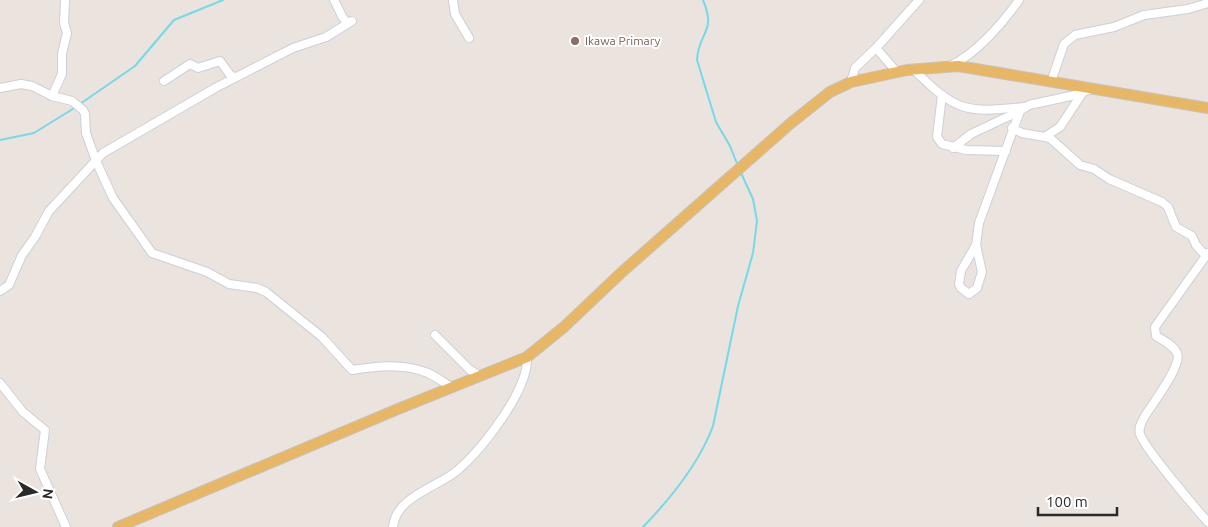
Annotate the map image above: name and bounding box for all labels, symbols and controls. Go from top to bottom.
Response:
place label: Ikawa Primary [585,34,660,47]
marker: Ikawa Primary [569,35,581,47]
north arrow [10,467,60,517]
scale bar [1038,484,1117,516]
text: N [39,488,57,500]
text: 100 m [1046,493,1088,510]

